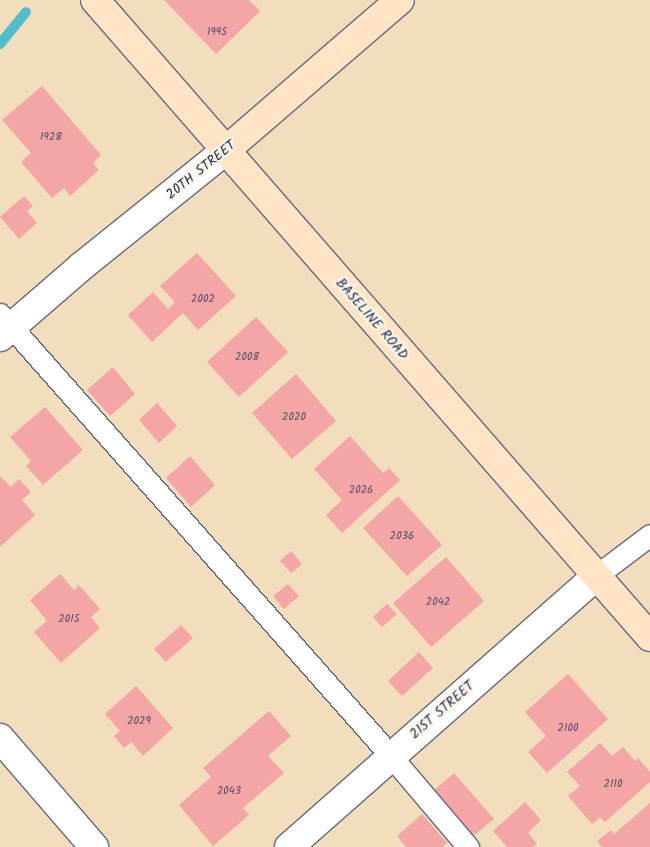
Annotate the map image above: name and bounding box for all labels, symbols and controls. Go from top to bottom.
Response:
house number: 1995 [207,25,227,39]
house number: 1928 [40,130,62,144]
street label: 20TH STREET [163,137,239,203]
street label: BASELINE ROAD [332,275,412,363]
house number: 2002 [191,292,215,306]
house number: 2008 [235,350,259,364]
house number: 2020 [282,410,306,424]
house number: 2026 [349,483,373,497]
house number: 2036 [390,529,414,543]
house number: 2042 [426,595,450,609]
house number: 2015 [58,612,80,626]
street label: 21ST STREET [406,677,478,743]
house number: 2029 [127,714,151,728]
house number: 2100 [558,721,578,735]
house number: 2110 [604,777,622,791]
house number: 2043 [217,784,241,798]

